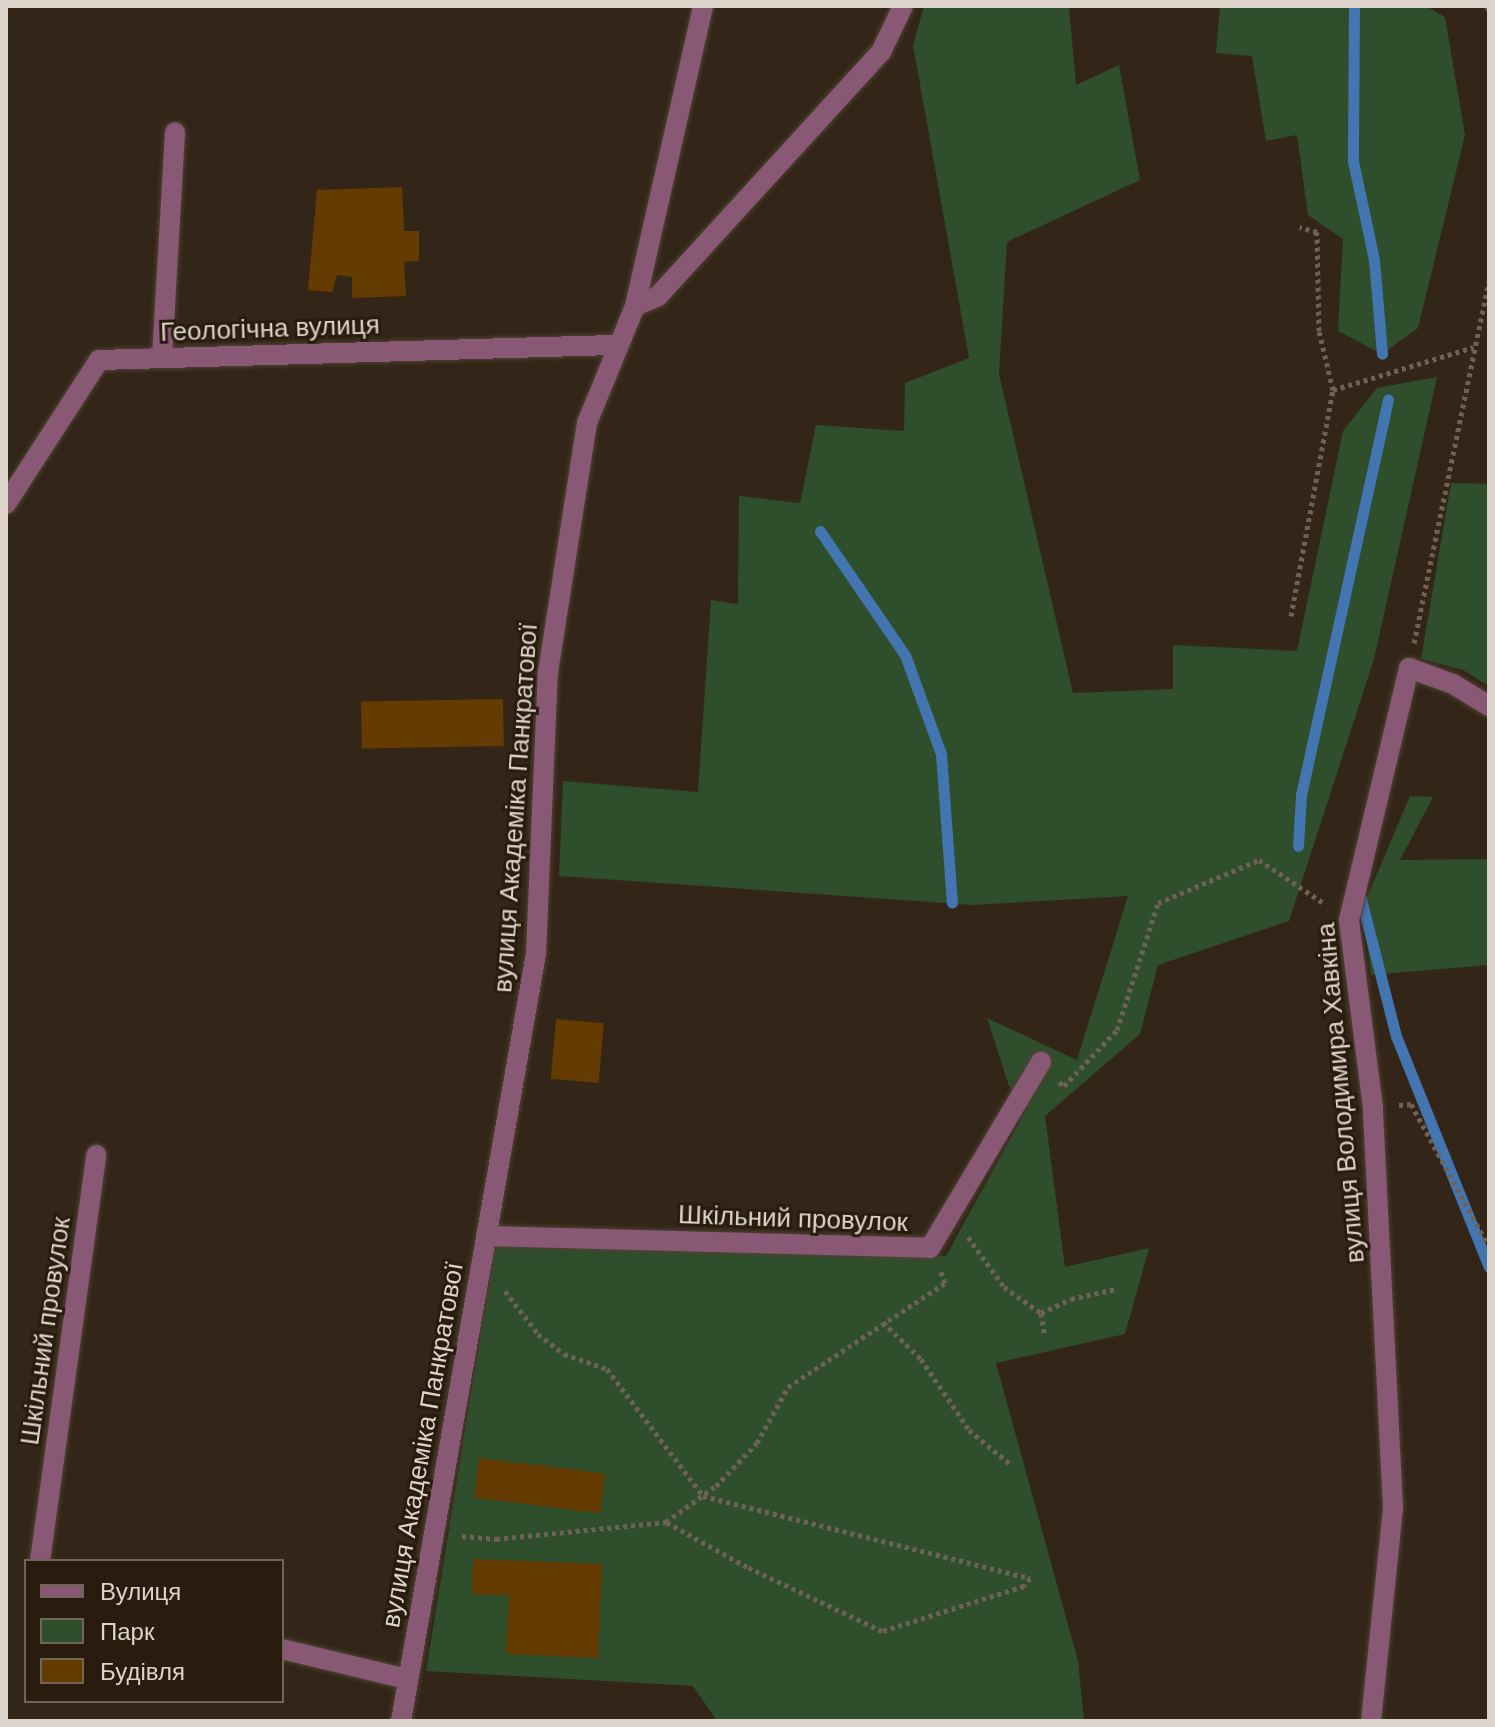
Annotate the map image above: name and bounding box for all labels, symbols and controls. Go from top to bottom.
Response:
street label: Геологічна вулиця [160,310,380,348]
street label: вулиця Академіка Панкратової [488,622,544,994]
street label: вулиця Володимира Хавкіна [1311,922,1371,1264]
street label: Шкільний провулок [678,1199,908,1239]
street label: Шкільний провулок [15,1215,77,1447]
street label: вулиця Академіка Панкратової [376,1260,470,1630]
legend [24,1559,284,1703]
text: Вулиця [100,1576,181,1607]
text: Парк [100,1616,154,1647]
text: Будівля [100,1656,185,1687]

